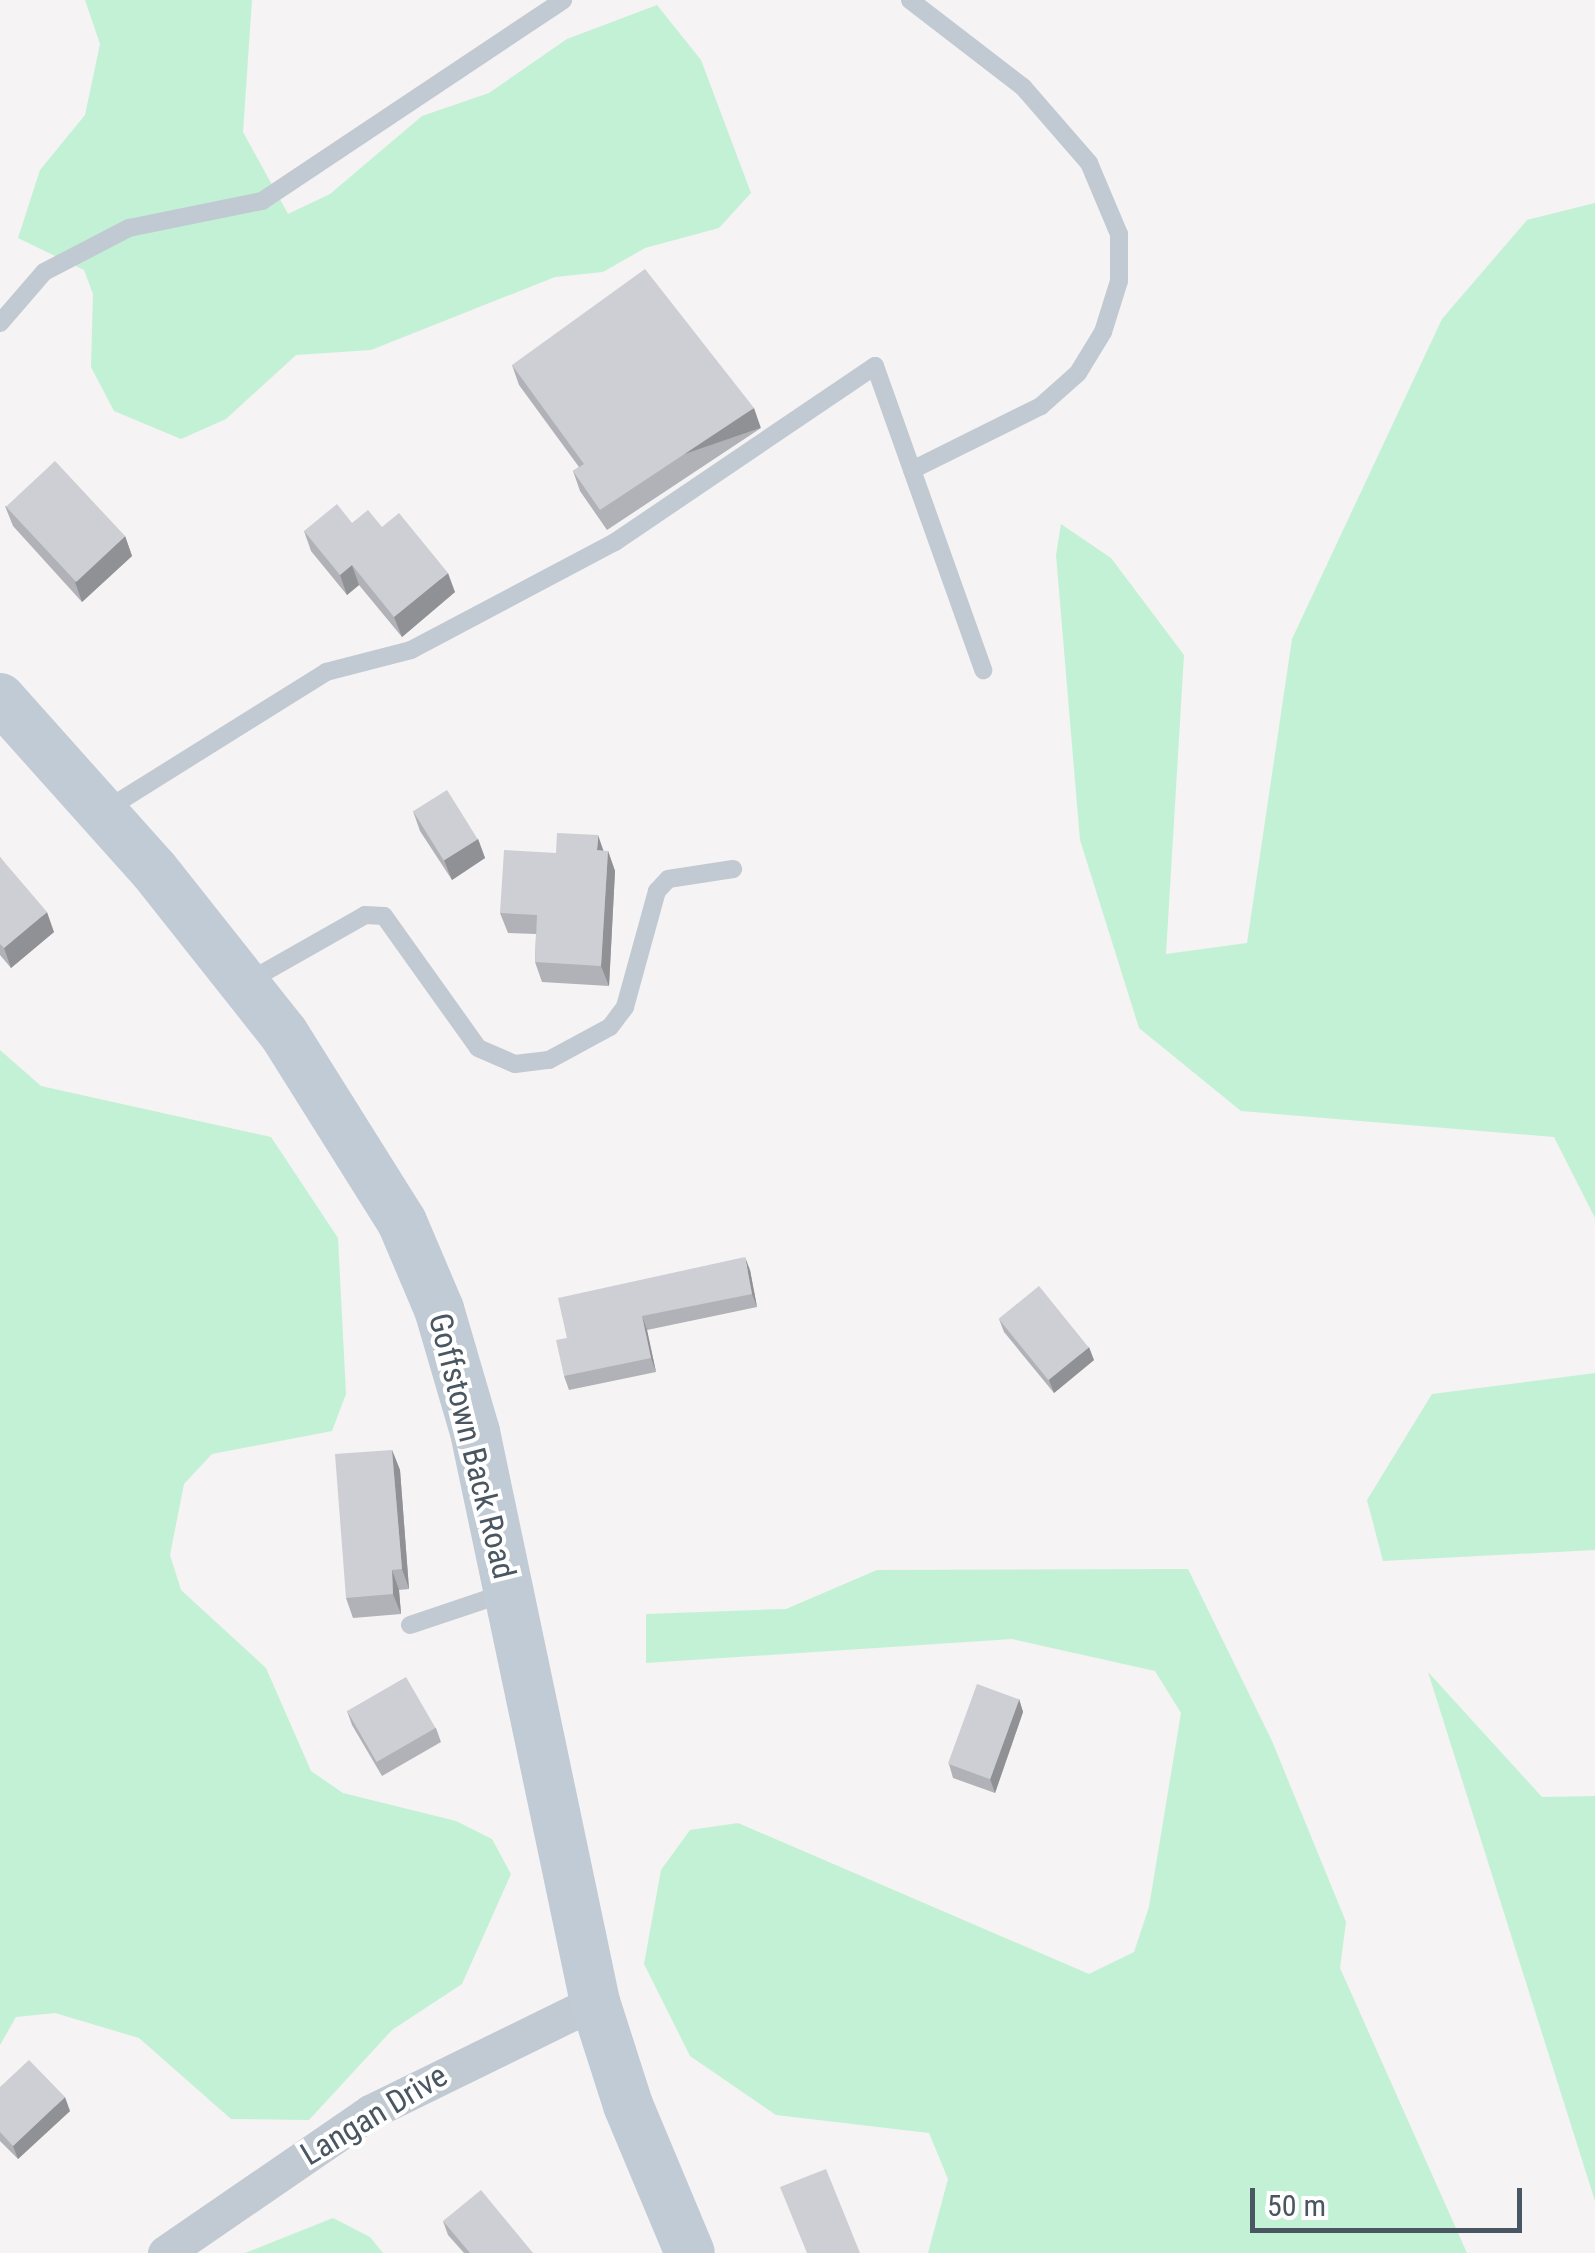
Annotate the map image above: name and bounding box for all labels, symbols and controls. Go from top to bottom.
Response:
street label: Goffstown Back Road [420,1309,524,1583]
street label: Langan Drive [294,2056,454,2174]
scale bar [1255,2168,1528,2230]
text: 50 m [1267,2188,1326,2223]

